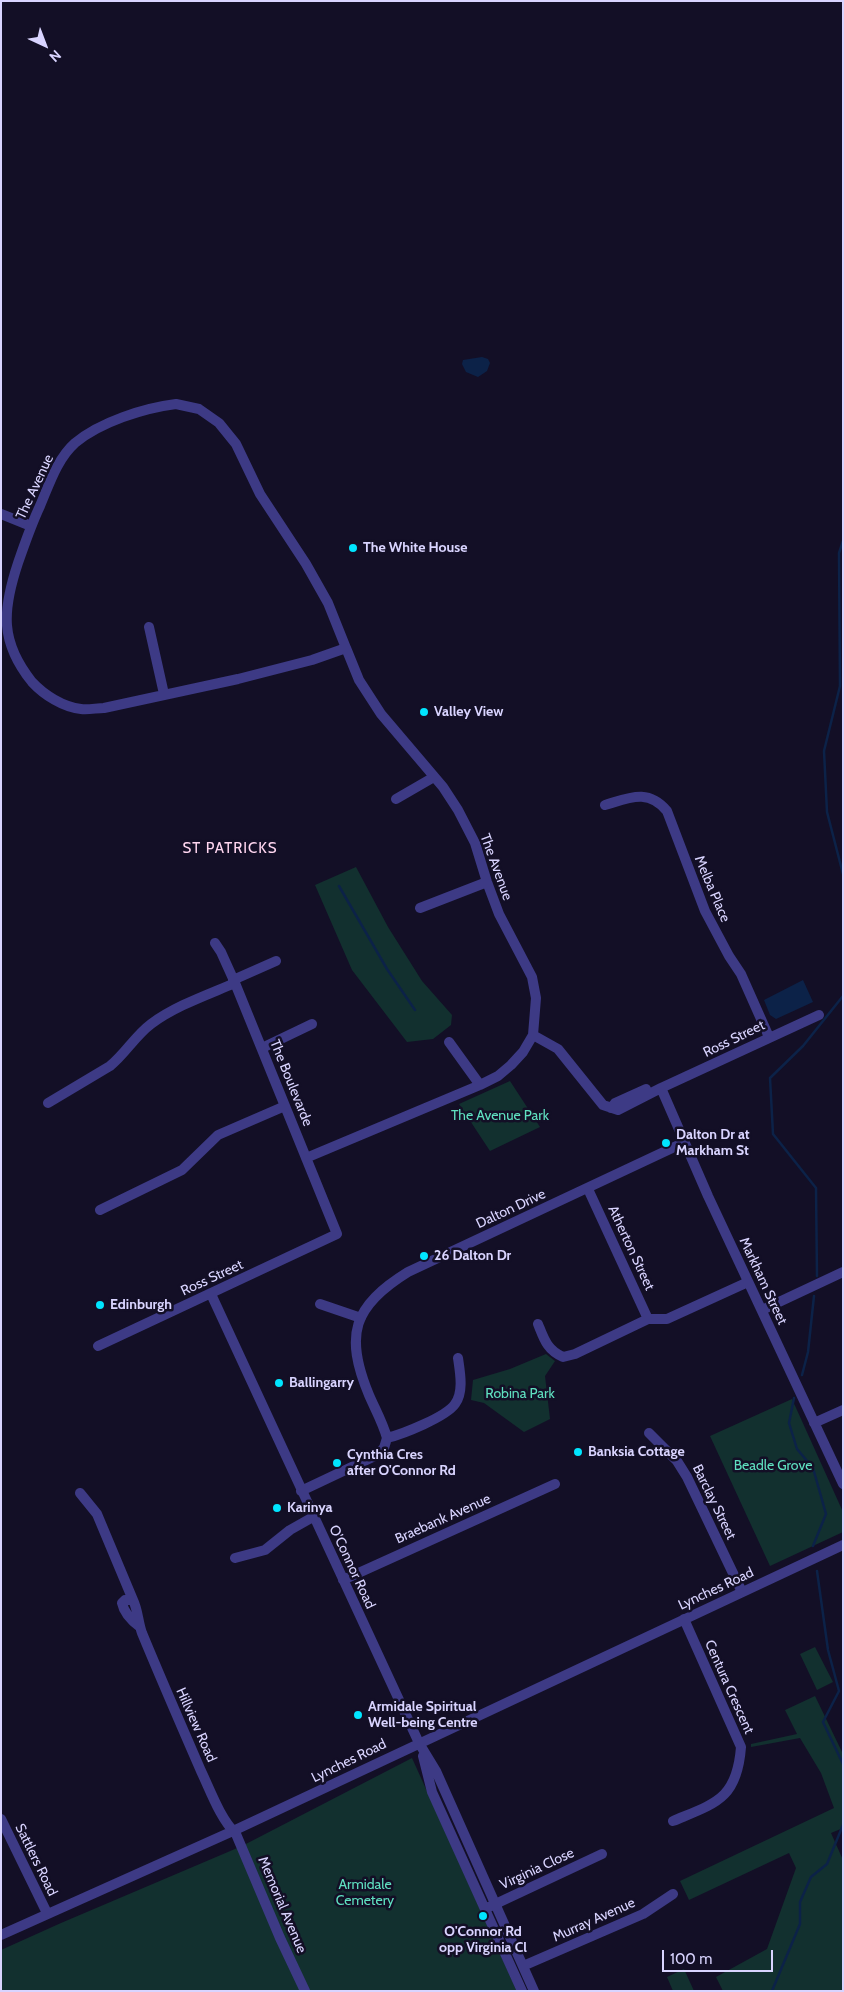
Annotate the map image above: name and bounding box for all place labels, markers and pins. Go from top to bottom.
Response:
place label: The White House [363,540,467,556]
marker: The White House [347,542,359,554]
place label: Valley View [434,704,503,720]
marker: Valley View [418,706,430,718]
place label: Dalton Dr at Markham St [676,1127,750,1160]
marker: Dalton Dr at Markham St [660,1137,672,1149]
place label: 26 Dalton Dr [434,1248,511,1264]
marker: 26 Dalton Dr [418,1250,430,1262]
place label: Edinburgh [110,1297,172,1313]
marker: Edinburgh [94,1299,106,1311]
place label: Ballingarry [289,1375,354,1391]
marker: Ballingarry [273,1377,285,1389]
place label: Banksia Cottage [588,1444,685,1460]
marker: Banksia Cottage [572,1446,584,1458]
place label: Cynthia Cres after O'Connor Rd [347,1447,456,1480]
marker: Cynthia Cres after O'Connor Rd [331,1457,343,1469]
place label: Karinya [287,1500,333,1516]
marker: Karinya [271,1502,283,1514]
place label: Armidale Spiritual Well-being Centre [368,1699,478,1731]
marker: Armidale Spiritual Well-being Centre [352,1709,364,1721]
marker: O'Connor Rd opp Virginia Cl [477,1910,489,1922]
place label: O'Connor Rd opp Virginia Cl [439,1924,527,1956]

